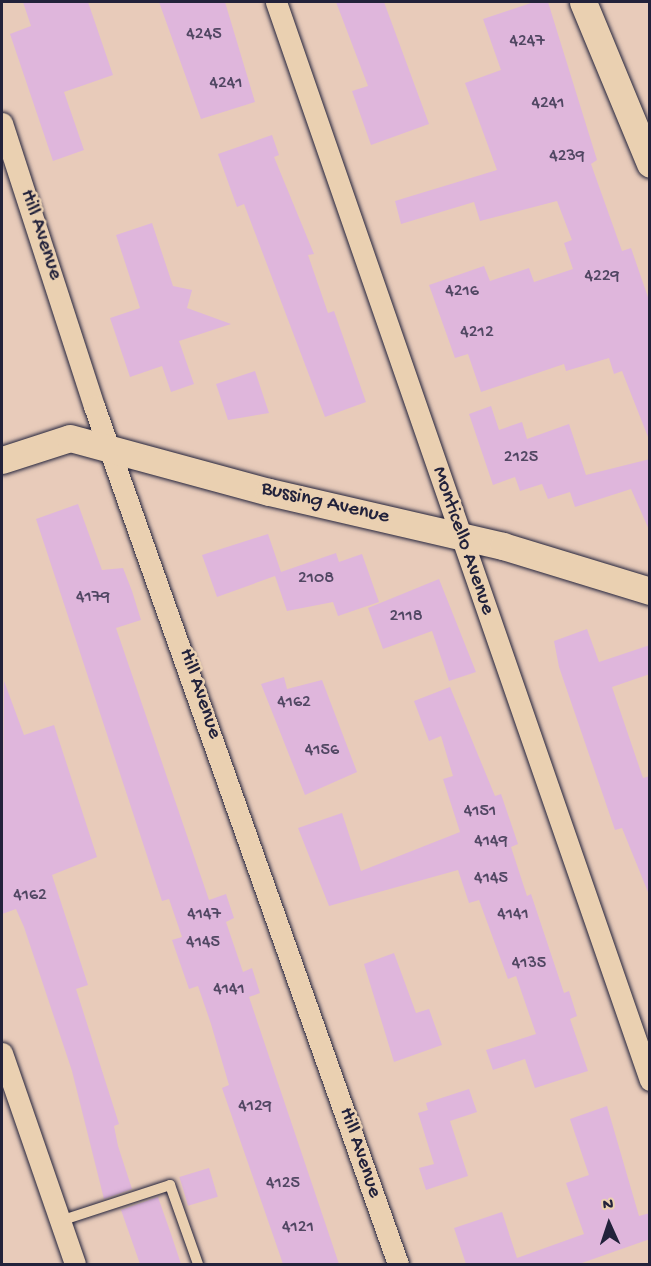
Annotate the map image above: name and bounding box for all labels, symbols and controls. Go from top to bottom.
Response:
house number: 4245 [186,24,222,46]
house number: 4247 [509,31,545,53]
house number: 4241 [209,73,243,95]
house number: 4241 [531,93,565,115]
house number: 4239 [549,146,585,168]
street label: Hill Avenue [13,186,67,284]
house number: 4229 [584,266,620,288]
house number: 4216 [445,281,479,303]
house number: 4212 [460,322,494,344]
house number: 2125 [504,447,538,469]
street label: Monticello Avenue [425,464,499,618]
street label: Bussing Avenue [259,477,391,531]
house number: 2108 [298,568,334,590]
house number: 4179 [76,587,110,609]
house number: 2118 [389,606,423,628]
street label: Hill Avenue [172,645,226,743]
house number: 4162 [277,692,311,714]
house number: 4156 [305,740,339,762]
house number: 4151 [464,801,496,823]
house number: 4149 [474,831,508,853]
house number: 4145 [474,868,508,890]
house number: 4162 [13,885,47,907]
house number: 4147 [187,904,221,926]
house number: 4141 [497,904,529,926]
house number: 4145 [186,932,220,954]
house number: 4135 [512,953,546,975]
house number: 4141 [213,979,245,1001]
house number: 4129 [238,1096,272,1118]
street label: Hill Avenue [332,1104,386,1202]
house number: 4125 [266,1173,300,1195]
north arrow [579,1194,639,1254]
text: N [602,1196,614,1215]
house number: 4121 [282,1217,314,1239]

